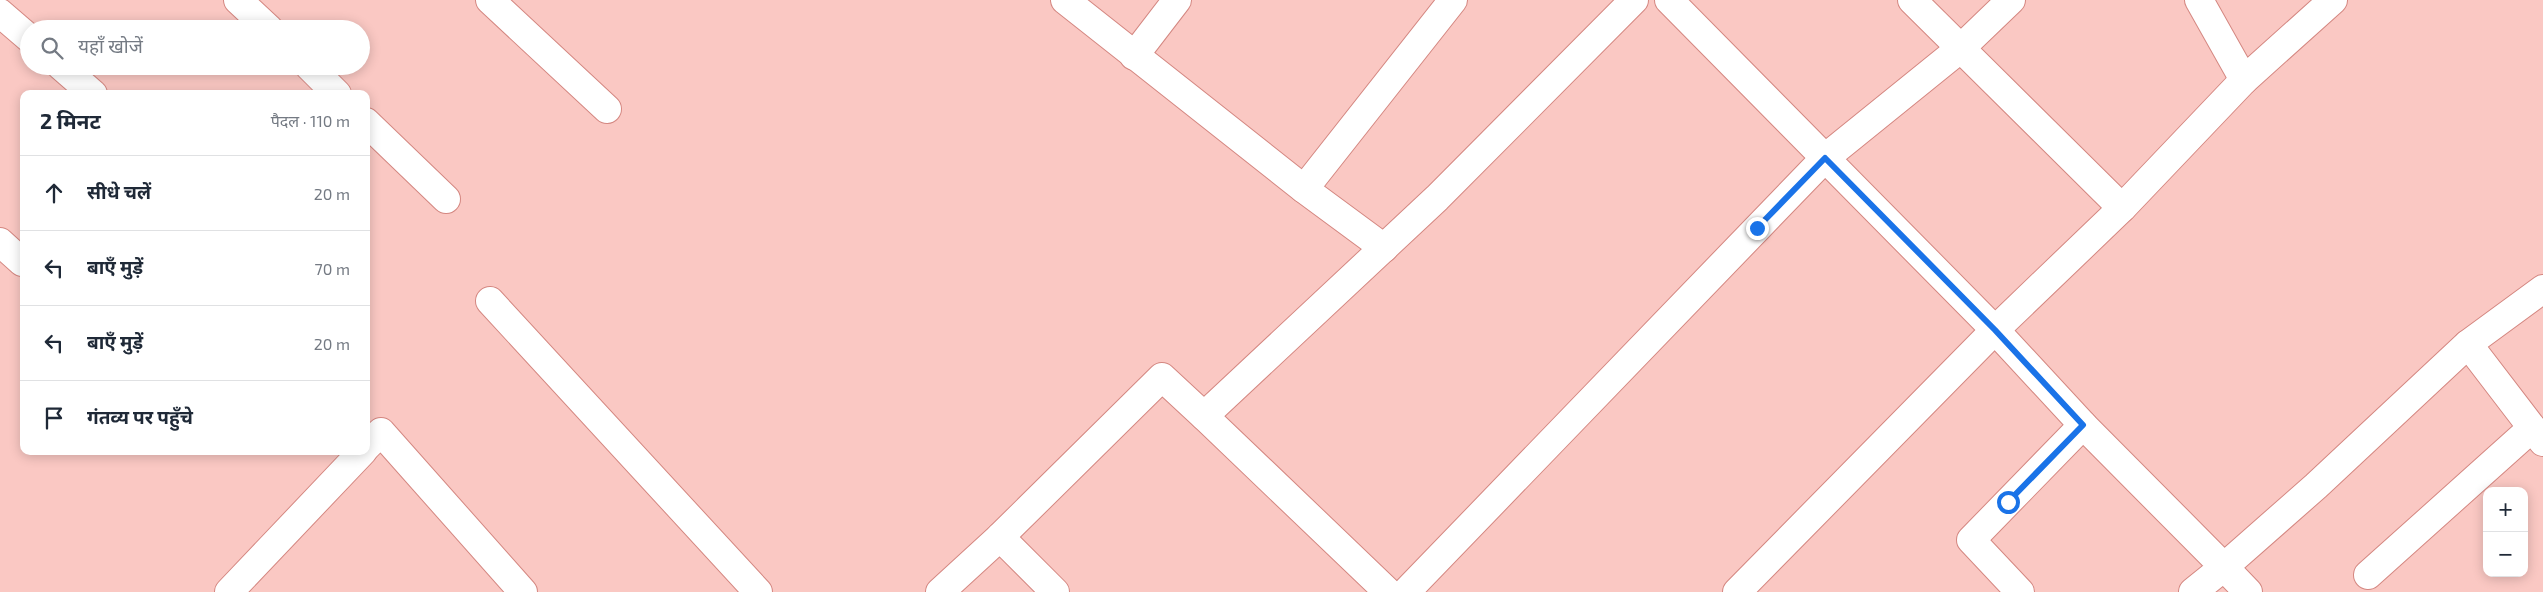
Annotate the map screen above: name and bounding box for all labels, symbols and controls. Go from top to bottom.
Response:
search box [20,20,370,75]
icon: search [38,34,66,62]
text: यहाँ खोजें [78,34,143,57]
text: 2 मिनट [40,108,101,133]
text: पैदल · 110 m [271,111,350,130]
icon: ahead [40,179,68,207]
text: सीधे चलें [87,180,151,203]
text: 20 m [314,184,350,203]
route end [1746,217,1769,240]
icon: left [40,254,68,282]
text: बाएँ मुड़ें [87,255,143,278]
text: 70 m [315,259,350,278]
icon: left [40,329,68,357]
text: बाएँ मुड़ें [87,330,143,353]
text: 20 m [314,334,350,353]
icon: arrive [40,404,68,432]
text: गंतव्य पर पहुँचे [87,405,193,428]
map controls [2483,487,2528,577]
button: + [2483,487,2528,532]
route start [1997,491,2020,514]
button: − [2483,532,2528,577]

